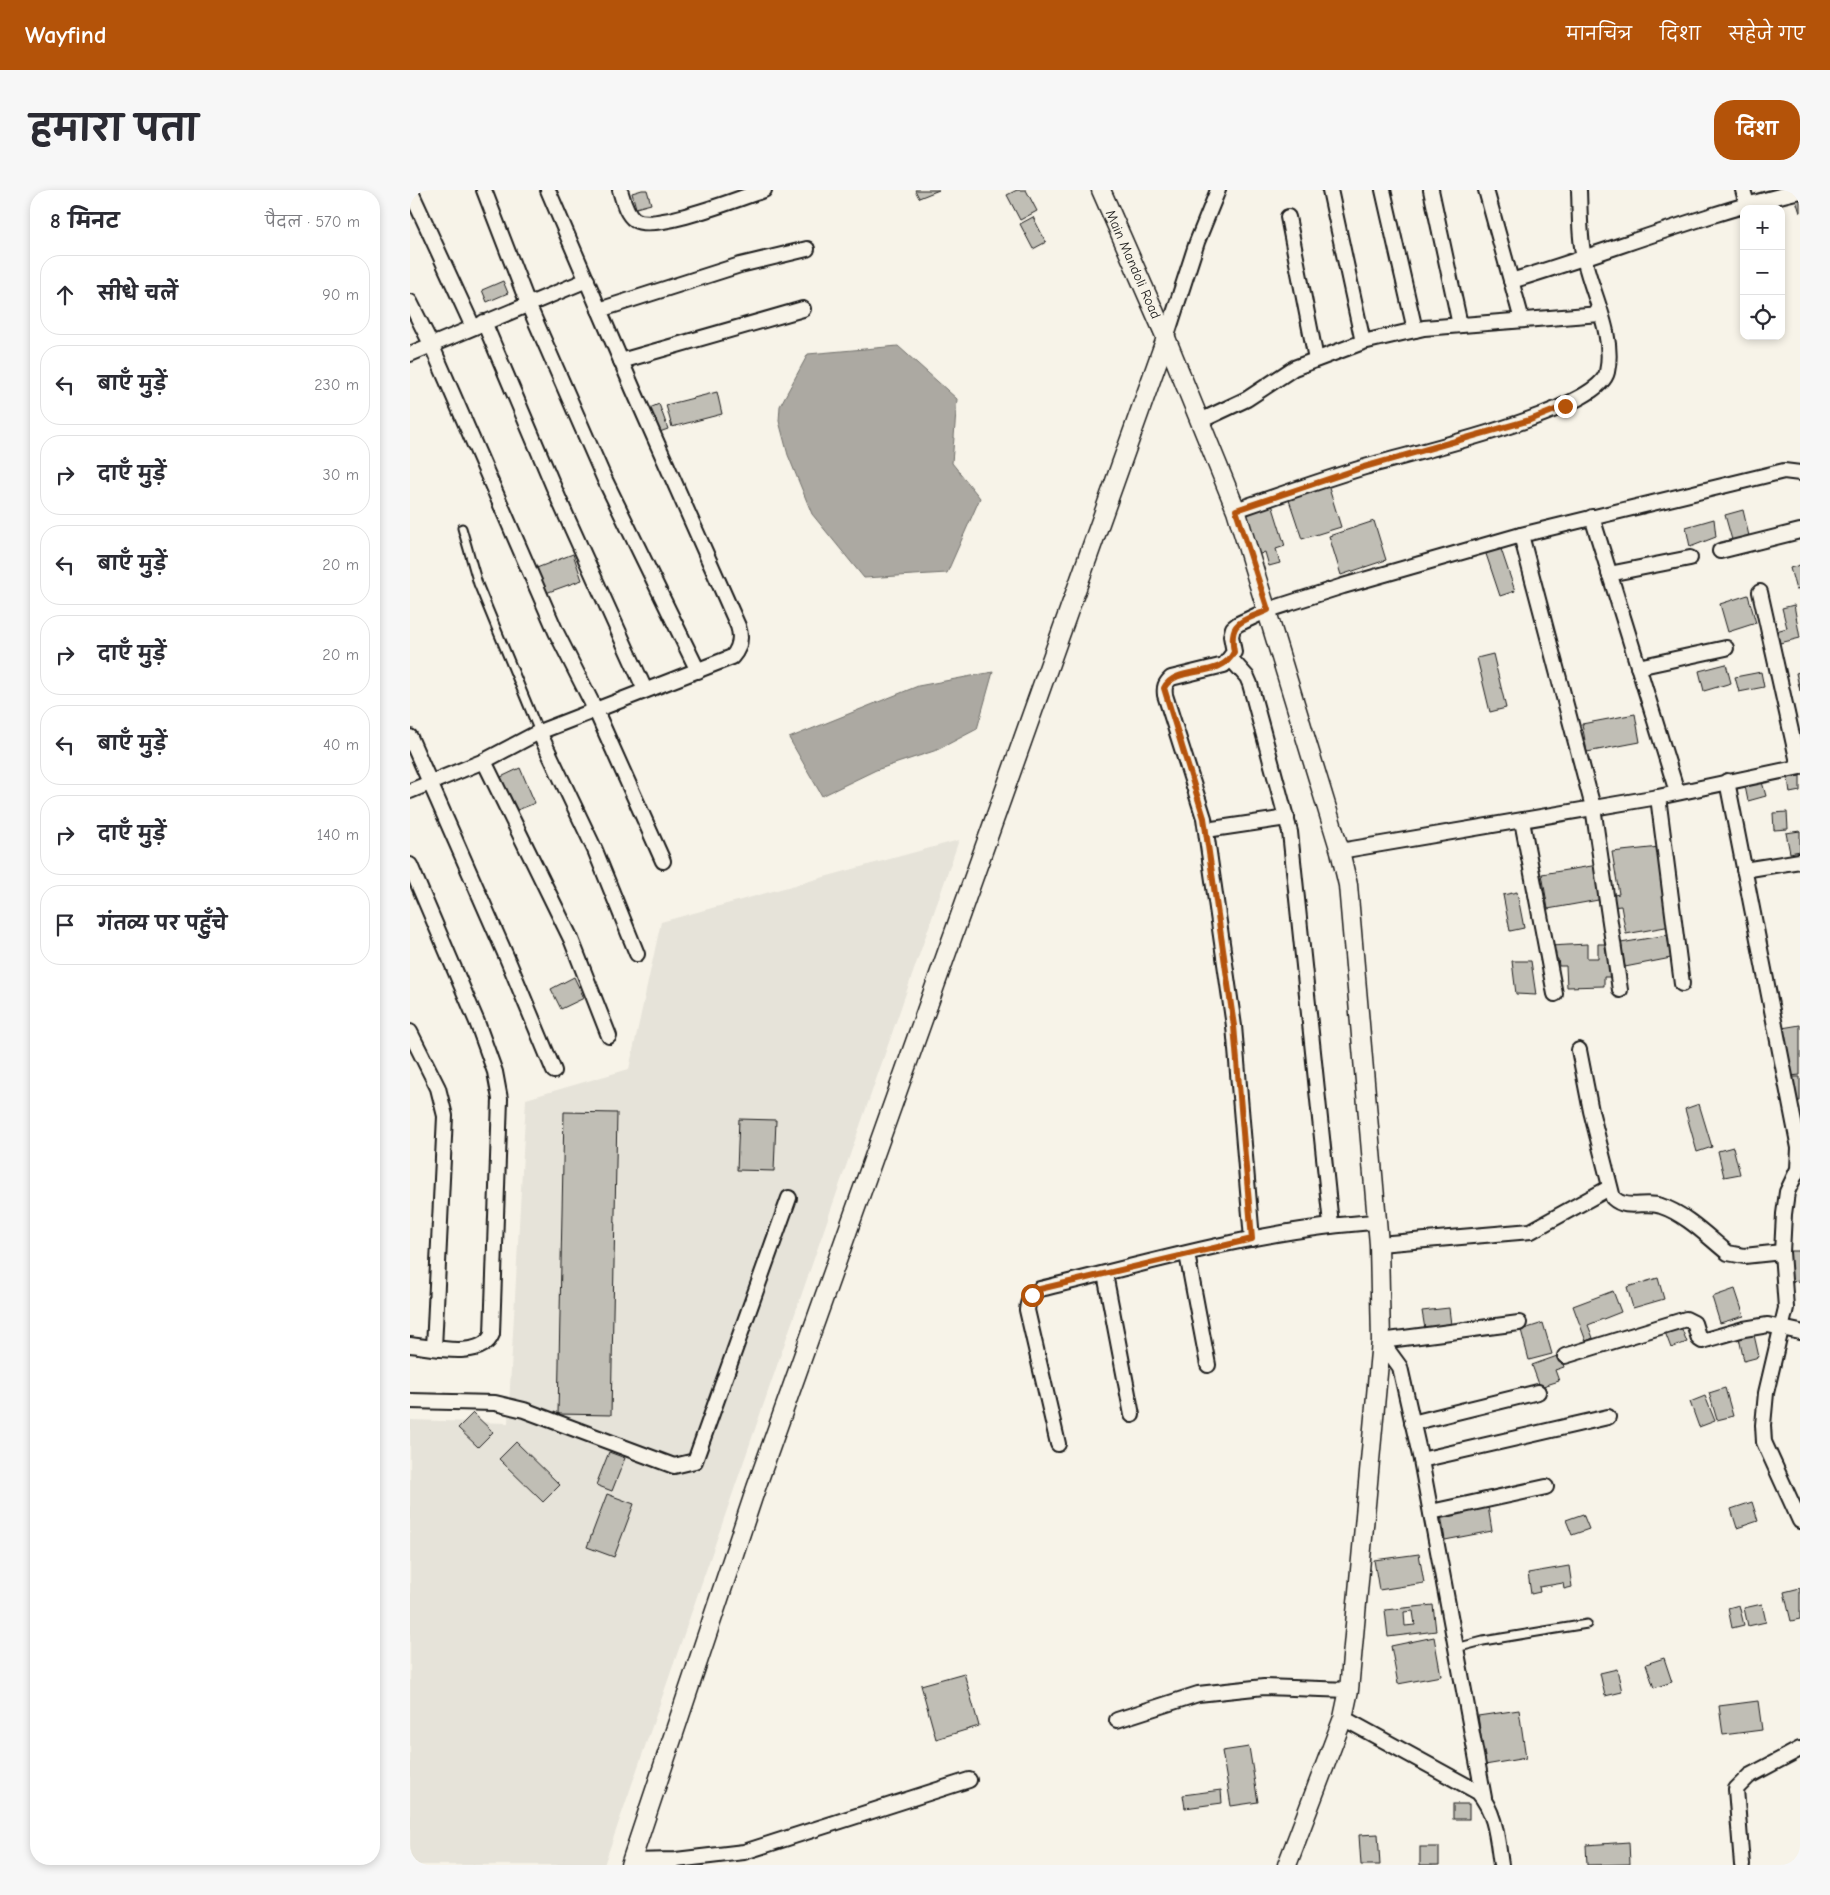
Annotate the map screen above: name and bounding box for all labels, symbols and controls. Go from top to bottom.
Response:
text: Wayfind [25,21,106,49]
text: मानचित्र [1566,24,1632,45]
text: दिशा [1660,24,1701,45]
text: सहेजे गए [1729,24,1805,45]
button: दिशा [1714,100,1800,160]
text: हमारा पता [30,108,198,149]
map controls [1740,205,1785,340]
button: + [1740,205,1785,250]
street label: Main Mandoli Road [1102,207,1164,322]
text: 8 मिनट [50,209,119,233]
text: पैदल · 570 m [265,213,360,231]
button: − [1740,250,1785,295]
icon: ahead [51,281,79,309]
text: सीधे चलें [98,283,178,305]
text: 90 m [322,286,359,304]
button: locate [1740,295,1785,340]
icon: left [51,371,79,399]
text: बाएँ मुड़ें [98,373,167,395]
text: 230 m [314,376,359,394]
route end [1554,395,1577,418]
icon: right [51,461,79,489]
text: दाएँ मुड़ें [98,463,166,485]
text: 30 m [323,466,359,484]
icon: left [51,551,79,579]
text: बाएँ मुड़ें [98,553,167,575]
text: 20 m [322,556,359,574]
icon: right [51,641,79,669]
text: दाएँ मुड़ें [98,643,166,665]
text: 20 m [322,646,359,664]
icon: left [51,731,79,759]
text: बाएँ मुड़ें [98,733,167,755]
text: 40 m [323,736,359,754]
icon: right [51,821,79,849]
text: दाएँ मुड़ें [98,823,166,845]
text: 140 m [317,826,359,844]
icon: arrive [51,911,79,939]
text: गंतव्य पर पहुँचे [98,913,227,935]
route start [1021,1284,1044,1307]

